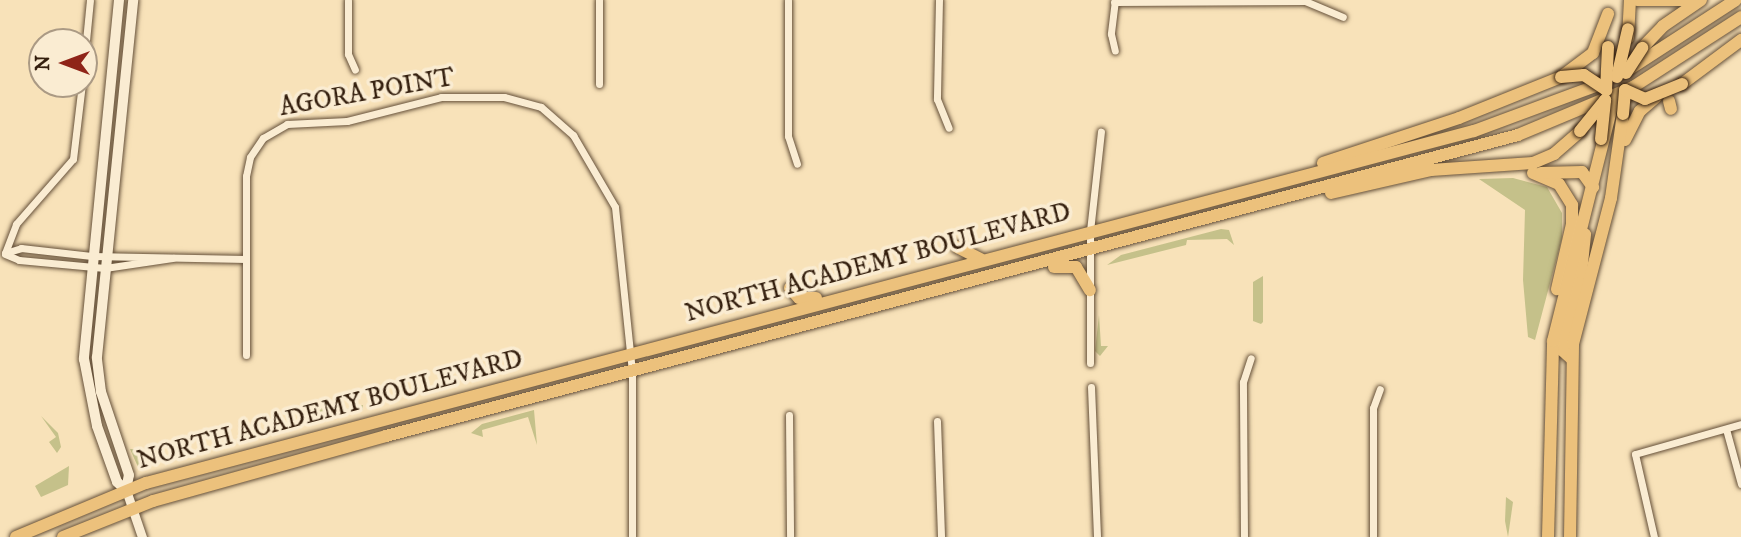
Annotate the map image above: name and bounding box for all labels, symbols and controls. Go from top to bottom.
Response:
north arrow [28,28,98,98]
text: N [32,55,55,71]
street label: AGORA POINT [277,62,457,124]
street label: NORTH ACADEMY BOULEVARD [682,196,1074,330]
street label: NORTH ACADEMY BOULEVARD [134,343,526,477]

